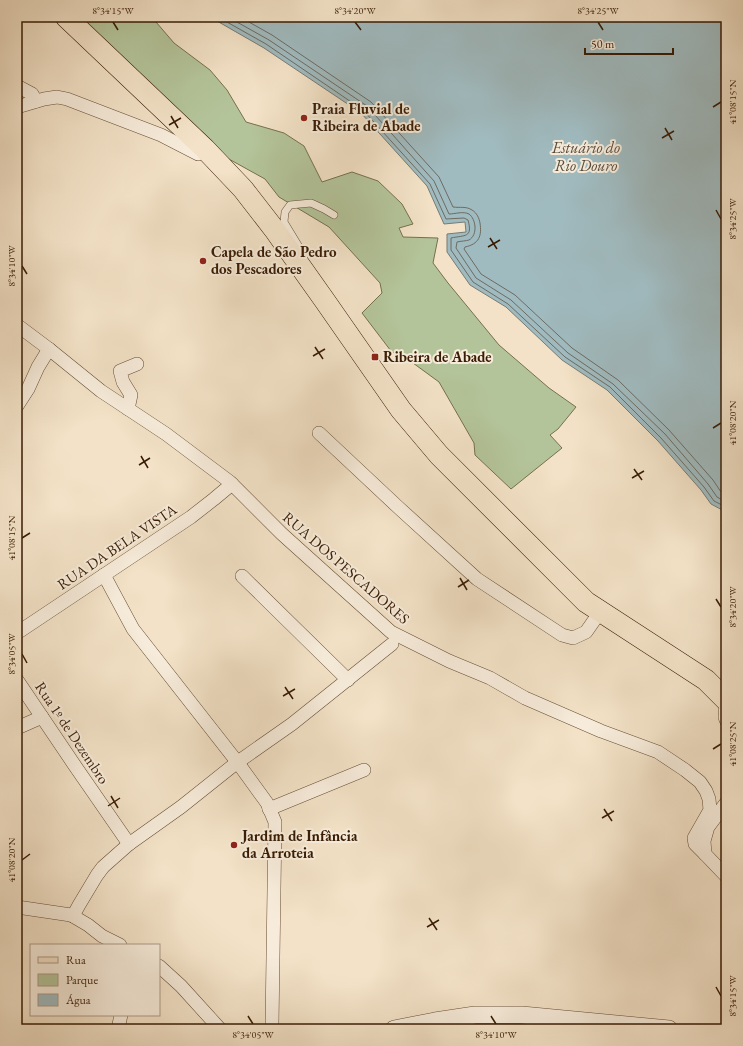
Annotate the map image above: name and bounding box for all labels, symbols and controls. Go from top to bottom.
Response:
text: 8°34'15"W [92,4,135,17]
text: 8°34'20"W [334,4,377,17]
text: 8°34'25"W [577,4,620,17]
scale bar [585,30,673,56]
text: 50 m [591,36,615,52]
text: 41°08'15"N [726,79,739,124]
place label: Praia Fluvial de Ribeira de Abade [312,99,421,135]
marker: Praia Fluvial de Ribeira de Abade [299,113,309,123]
water label: Estuário do Rio Douro [551,137,620,176]
text: 8°34'25"W [726,197,739,240]
place label: Capela de São Pedro dos Pescadores [211,242,337,278]
text: 8°34'10"W [5,244,18,287]
marker: Capela de São Pedro dos Pescadores [198,256,208,266]
place label: Ribeira de Abade [383,347,492,366]
marker: Ribeira de Abade [370,352,380,362]
text: 41°08'20"N [726,400,739,445]
street label: RUA DA BELA VISTA [53,499,181,594]
street label: RUA DOS PESCADORES [279,507,414,628]
text: 41°08'15"N [5,515,18,560]
text: 8°34'20"W [726,585,739,628]
text: 8°34'05"W [5,632,18,675]
street label: Rua 1º de Dezembro [31,678,114,788]
text: 41°08'25"N [726,721,739,766]
place label: Jardim de Infância da Arroteia [240,826,358,862]
text: 41°08'20"N [5,837,18,882]
marker: Jardim de Infância da Arroteia [229,840,239,850]
legend [30,944,160,1016]
text: Rua [66,952,86,968]
text: Parque [66,972,98,988]
text: 8°34'15"W [726,974,739,1017]
text: Água [65,992,91,1008]
text: 8°34'05"W [232,1028,275,1041]
text: 8°34'10"W [475,1028,518,1041]

